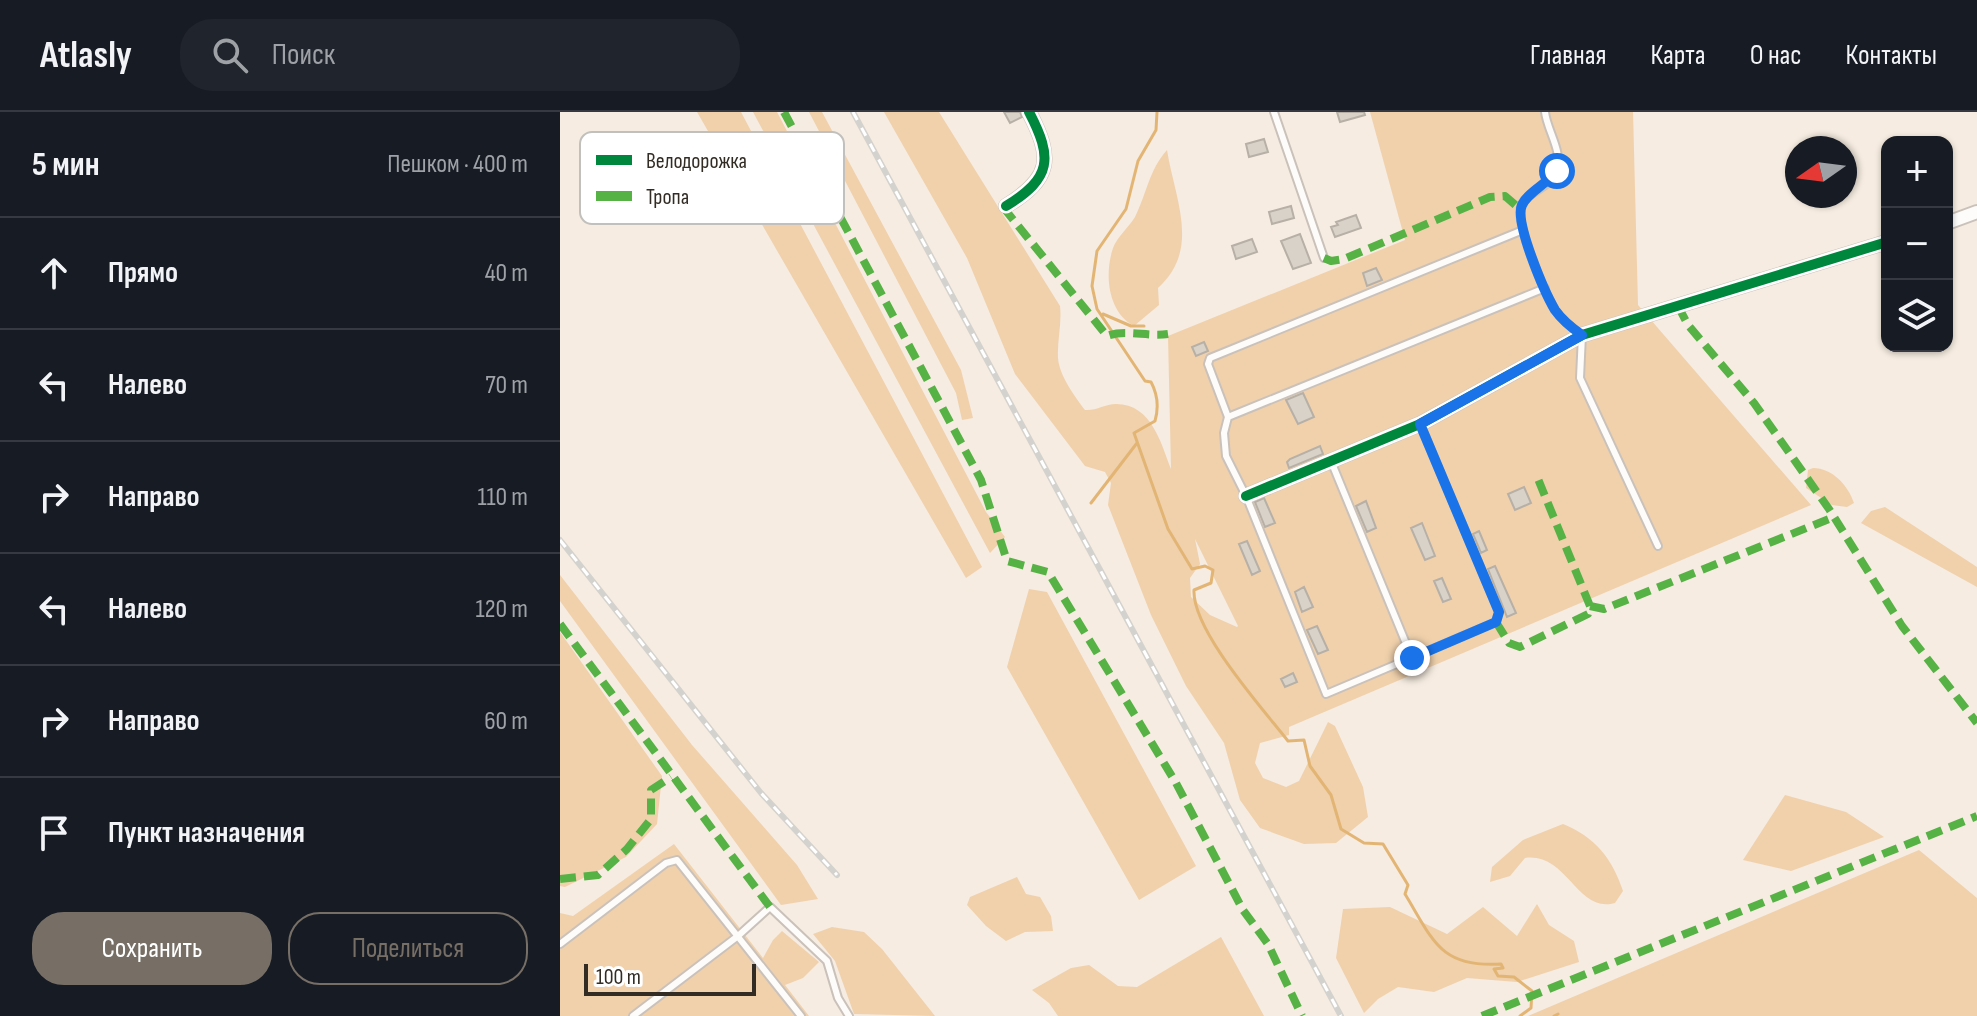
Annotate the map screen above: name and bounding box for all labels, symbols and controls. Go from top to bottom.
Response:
search box [180,19,740,91]
text: Atlasly [40,33,132,78]
icon: search [208,33,252,77]
text: Поиск [272,37,335,73]
text: Главная [1530,39,1606,72]
text: Карта [1650,39,1706,72]
text: О нас [1750,39,1802,72]
text: Контакты [1846,39,1937,72]
legend [580,132,844,224]
north arrow [1785,136,1857,208]
map controls [1881,136,1953,352]
button: + [1881,136,1953,208]
text: 5 мин [32,144,100,185]
text: Велодорожка [646,148,747,175]
text: Пешком · 400 m [387,149,528,180]
route start [1539,153,1575,189]
text: Тропа [646,184,689,211]
button: − [1881,208,1953,280]
icon: ahead [32,251,76,295]
text: Прямо [108,255,178,291]
text: 40 m [485,258,528,289]
button: layers [1881,280,1953,352]
icon: left [32,363,76,407]
text: Налево [108,367,187,403]
text: 70 m [485,370,528,401]
icon: right [32,475,76,519]
text: Направо [108,479,200,515]
text: 110 m [477,482,528,513]
icon: left [32,587,76,631]
text: Налево [108,591,187,627]
text: 120 m [475,594,528,625]
route end [1394,640,1430,676]
icon: right [32,699,76,743]
text: Направо [108,703,200,739]
text: 60 m [484,706,528,737]
icon: arrive [32,811,76,855]
text: Пункт назначения [108,815,305,851]
button: Сохранить [32,912,272,985]
button: Поделиться [288,912,528,985]
scale bar [584,960,756,996]
text: 100 m [596,964,641,991]

